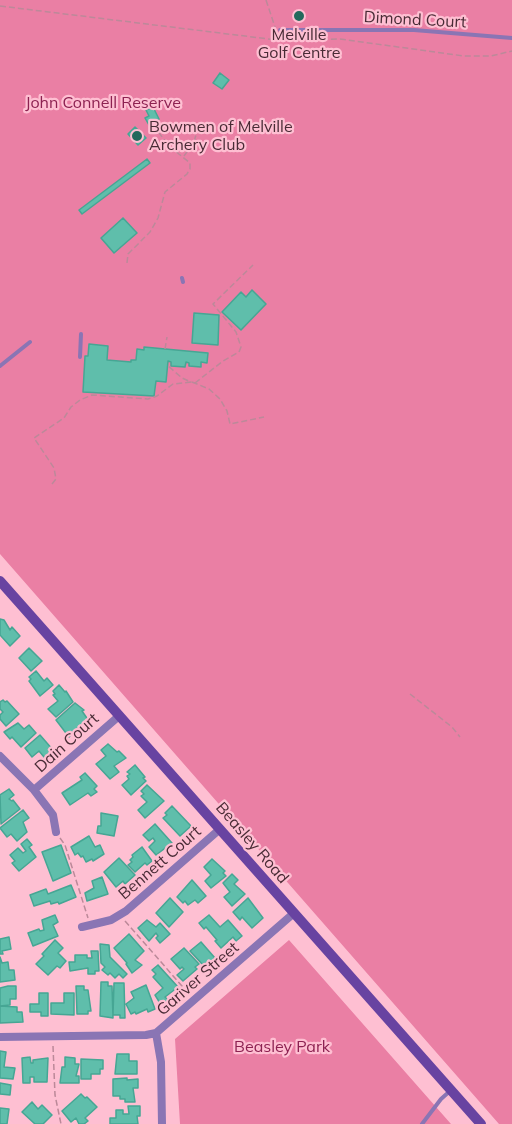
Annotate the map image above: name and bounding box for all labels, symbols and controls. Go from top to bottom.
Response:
street label: Dimond Court [363,8,467,32]
marker: Melville Golf Centre [292,9,306,23]
place label: Melville Golf Centre [258,25,340,63]
park label: John Connell Reserve [25,93,181,113]
place label: Bowmen of Melville Archery Club [149,117,293,155]
marker: Bowmen of Melville Archery Club [130,129,144,143]
street label: Dain Court [31,709,103,777]
street label: Beasley Road [211,798,293,888]
street label: Bennett Court [115,822,205,904]
street label: Gariver Street [153,938,243,1020]
park label: Beasley Park [234,1037,330,1057]

